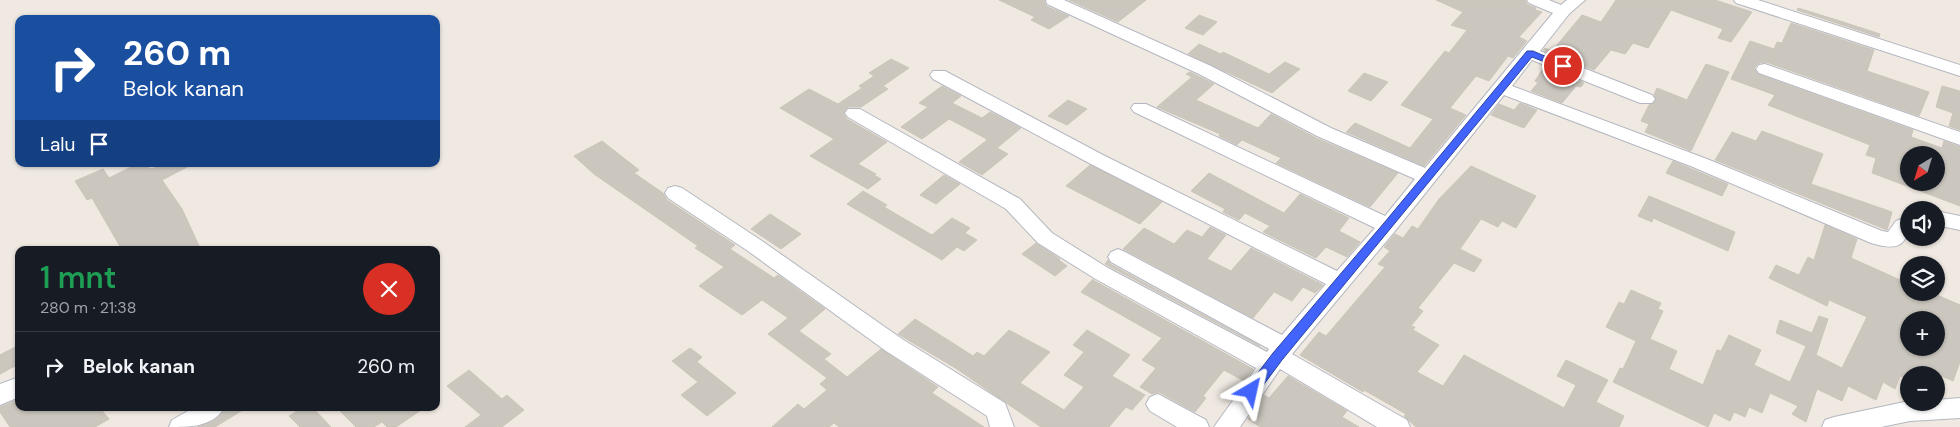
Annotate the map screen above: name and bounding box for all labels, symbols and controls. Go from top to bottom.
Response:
text: 260 m [123,30,231,76]
icon: right [40,35,105,100]
pin [1542,45,1584,87]
icon: arrive [1549,52,1577,80]
text: Belok kanan [123,74,244,103]
icon: arrive [85,130,113,158]
text: Lalu [40,132,75,157]
north arrow [1900,146,1945,191]
map controls [1900,146,1945,411]
button: sound [1900,201,1945,246]
button: layers [1900,256,1945,301]
text: 1 mnt [40,258,116,297]
button: close [363,263,415,315]
text: 280 m · 21:38 [40,297,136,318]
button: + [1900,311,1945,356]
icon: right [40,353,68,381]
text: Belok kanan [83,354,195,379]
text: 260 m [357,354,415,379]
position arrow [1224,364,1276,416]
button: − [1900,366,1945,411]

